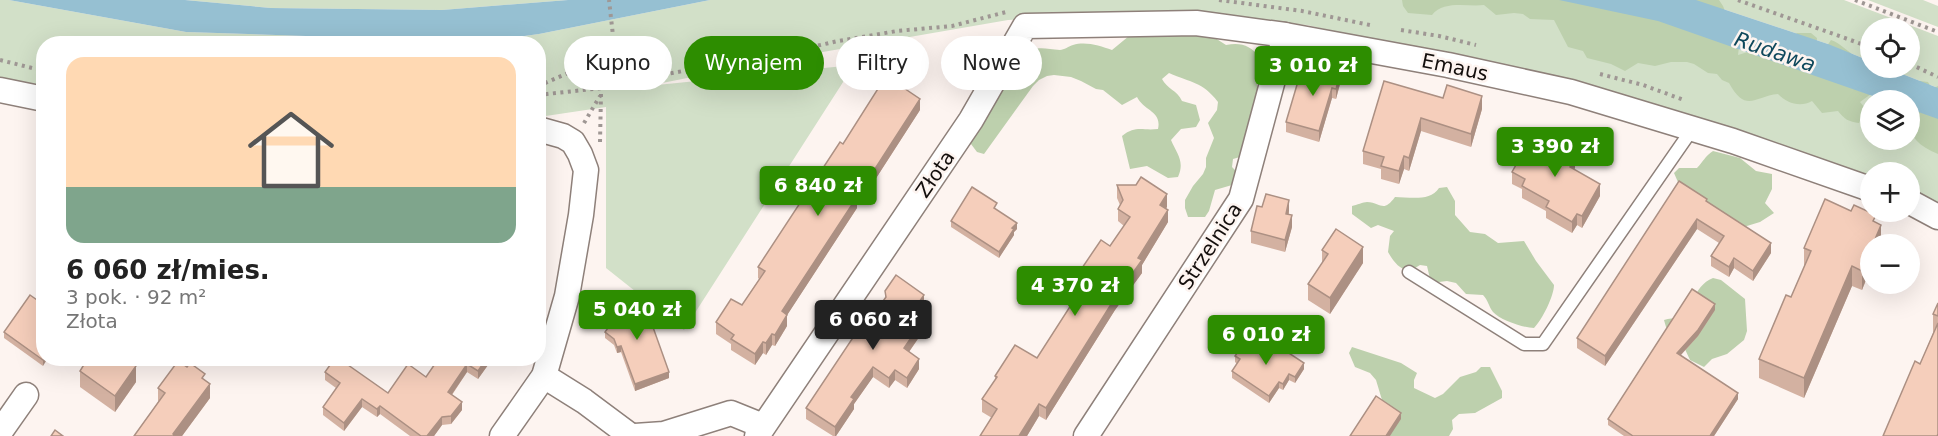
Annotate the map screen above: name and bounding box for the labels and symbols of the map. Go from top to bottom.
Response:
water label: Rudawa [1731,27,1819,77]
pin: 3 010 zł [1251,46,1375,97]
street label: Emaus [1420,48,1490,86]
pin: 3 390 zł [1493,127,1617,178]
street label: Złota [911,146,959,202]
pin: 6 840 zł [756,166,880,217]
street label: Strzelnica [1173,198,1247,294]
pin: 4 370 zł [1013,266,1137,317]
pin: 5 040 zł [575,290,699,341]
pin: 6 060 zł [811,300,935,351]
pin: 6 010 zł [1204,315,1328,366]

